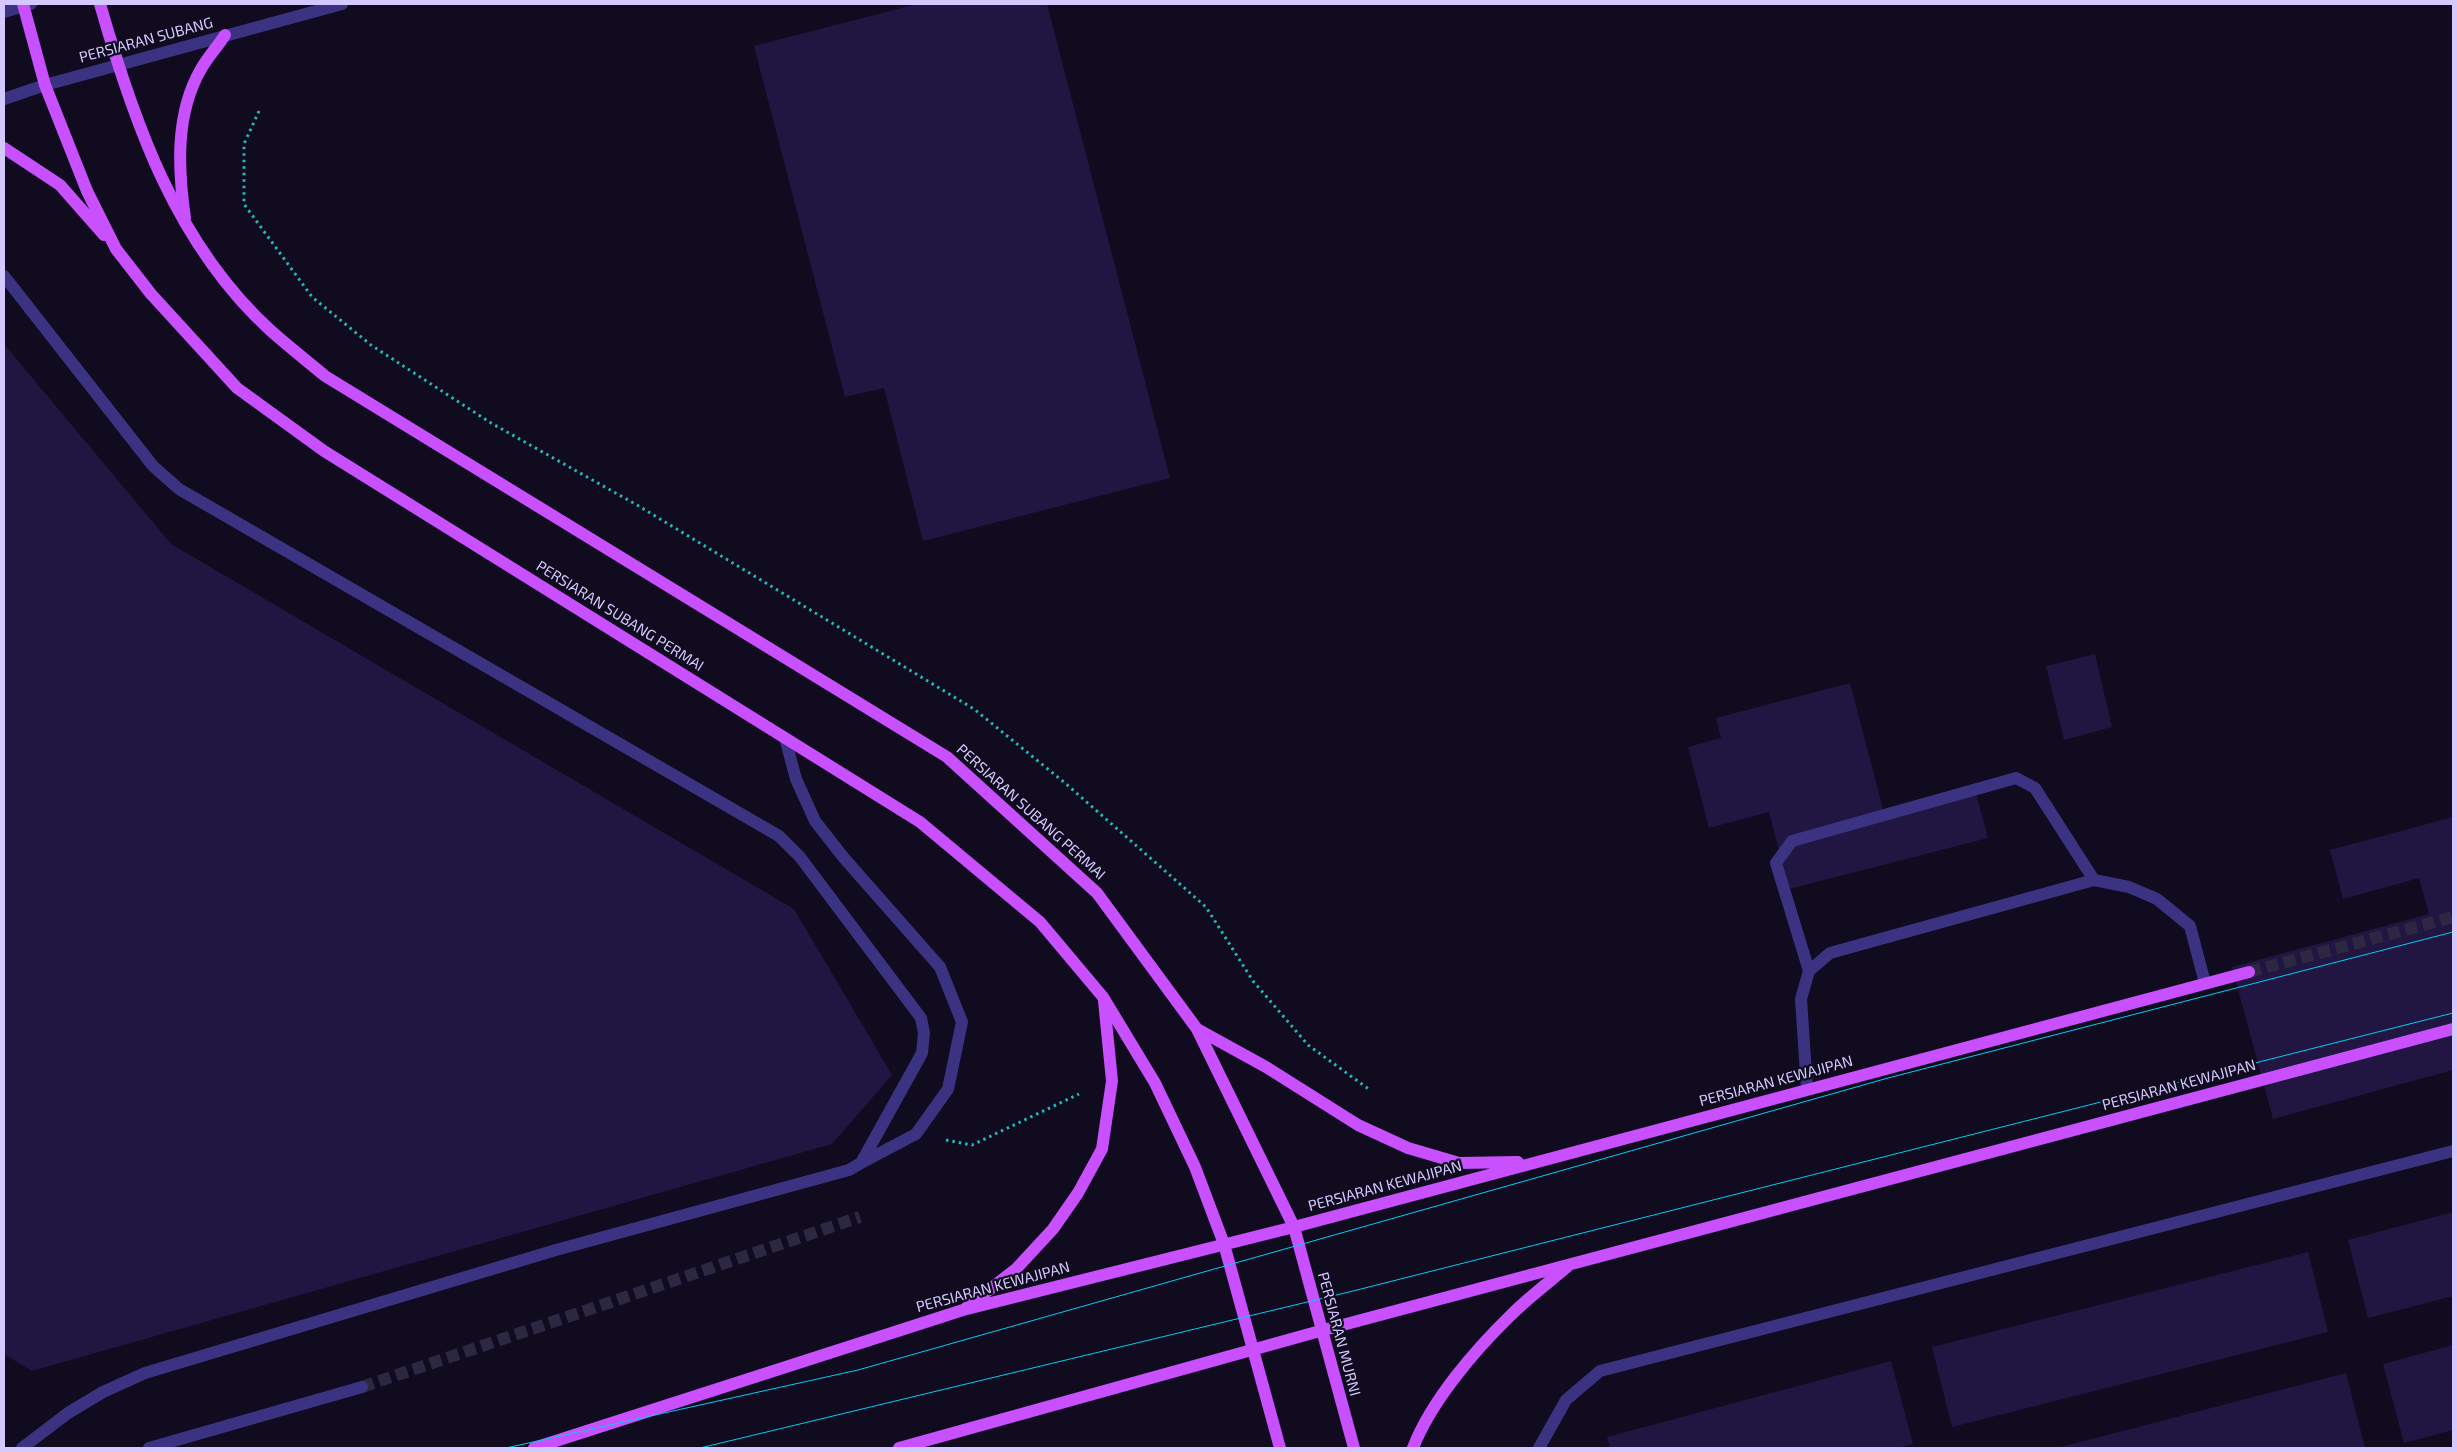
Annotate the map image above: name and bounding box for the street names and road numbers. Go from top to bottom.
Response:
street label: PERSIARAN SUBANG [77,13,215,67]
street label: PERSIARAN SUBANG PERMAI [533,557,707,675]
street label: PERSIARAN SUBANG PERMAI [953,740,1109,884]
street label: PERSIARAN KEWAJIPAN [1697,1052,1855,1110]
street label: PERSIARAN KEWAJIPAN [2100,1056,2258,1114]
street label: PERSIARAN KEWAJIPAN [1306,1157,1464,1215]
street label: PERSIARAN KEWAJIPAN [914,1258,1072,1316]
street label: PERSIARAN MURNI [1314,1270,1364,1398]

